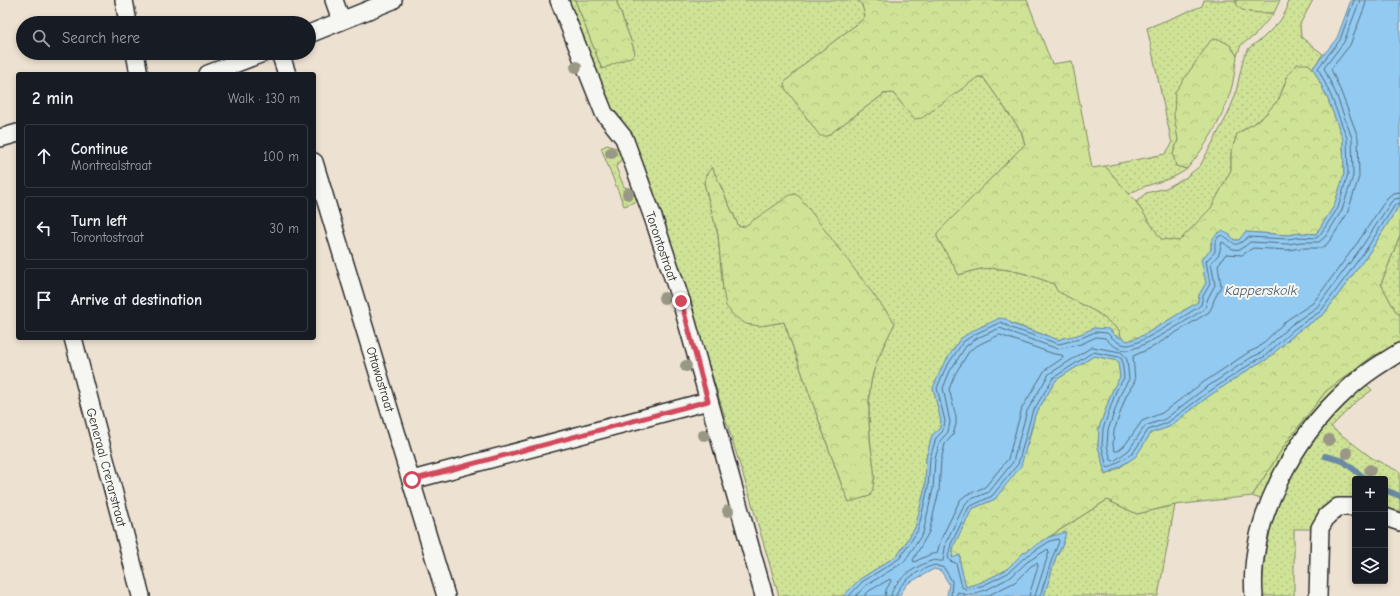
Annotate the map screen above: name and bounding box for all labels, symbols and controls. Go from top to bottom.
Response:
search box [16,16,316,60]
icon: search [30,27,52,49]
text: Search here [62,29,140,47]
text: 2 min [32,89,73,108]
text: Walk · 130 m [228,91,300,106]
text: Continue [71,140,128,158]
icon: ahead [33,145,55,167]
text: 100 m [263,149,299,164]
text: Montrealstraat [71,158,152,173]
street label: Torontostraat [643,209,681,284]
text: Turn left [71,212,127,230]
icon: left [33,217,55,239]
text: 30 m [269,221,299,236]
text: Torontostraat [71,230,144,245]
water label: Kapperskolk [1225,282,1297,299]
icon: arrive [33,289,55,311]
text: Arrive at destination [71,291,202,309]
route end [672,292,690,310]
street label: Ottawastraat [363,345,398,415]
street label: Generaal Crerarstraat [83,406,130,529]
route start [403,471,421,489]
map controls [1352,476,1388,584]
button: + [1352,476,1388,512]
button: − [1352,512,1388,548]
button: layers [1352,548,1388,584]

